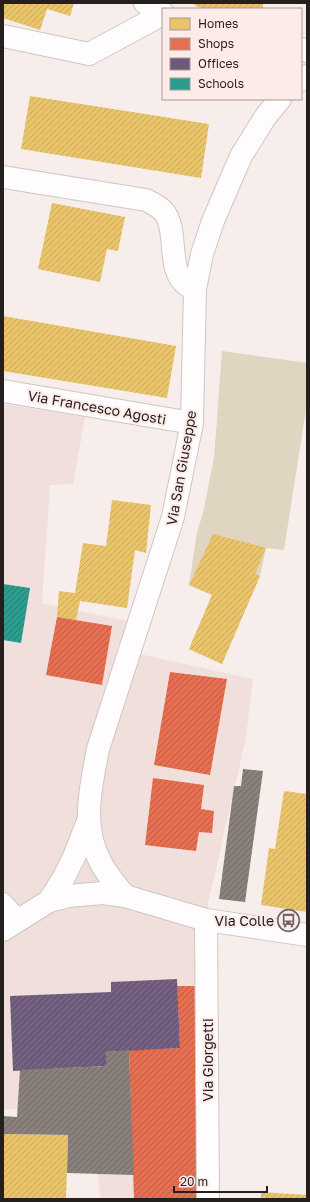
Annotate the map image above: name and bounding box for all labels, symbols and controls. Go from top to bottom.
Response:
legend [162,8,302,100]
text: Homes [198,16,238,31]
text: Shops [198,36,234,51]
text: Offices [198,56,239,71]
text: Schools [198,76,244,91]
street label: Via Francesco Agosti [26,386,168,428]
street label: Via San Giuseppe [163,409,199,527]
bus stop icon: Via Colle [276,907,302,933]
place label: Via Colle [215,912,274,929]
street label: Via Giorgetti [199,1018,216,1102]
scale bar [174,1168,267,1194]
text: 20 m [180,1174,208,1189]

